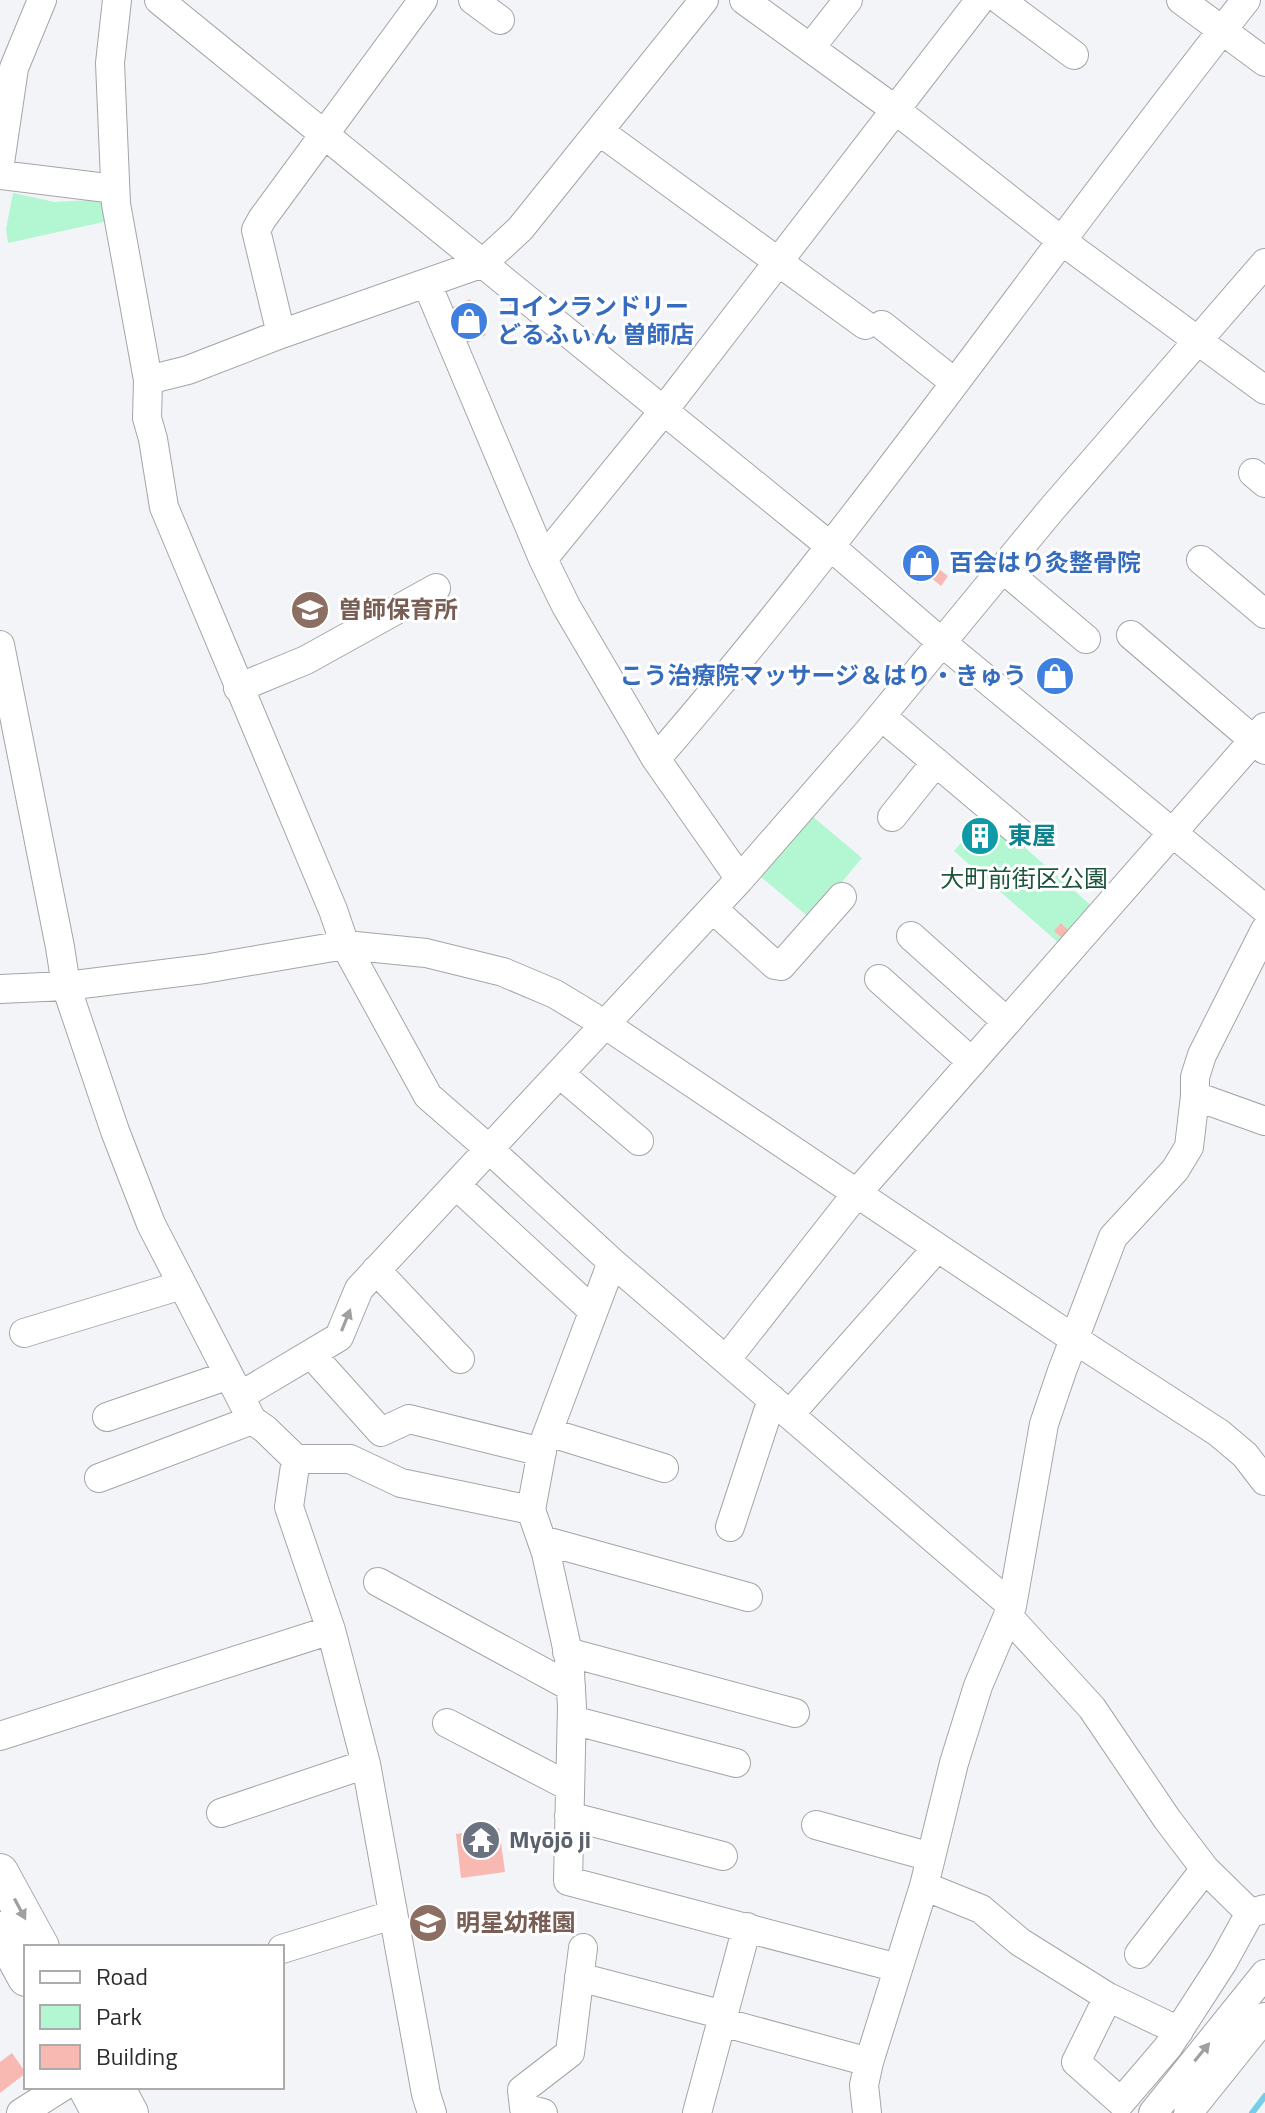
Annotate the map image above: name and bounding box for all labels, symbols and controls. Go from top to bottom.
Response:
place label: コインランドリー どるふぃん 曽師店 [497,288,694,352]
shop icon: コインランドリー どるふぃん 曽師店 [448,300,490,342]
shop icon: 百会はり灸整骨院 [900,542,942,584]
place label: 百会はり灸整骨院 [949,544,1141,580]
school or university icon: 曽師保育所 [289,589,331,631]
place label: 曽師保育所 [338,591,458,627]
shop icon: こう治療院マッサージ＆はり・きゅう [1034,655,1076,697]
place label: こう治療院マッサージ＆はり・きゅう [619,657,1027,693]
building icon: 東屋 [959,815,1001,857]
place label: 東屋 [1008,817,1056,853]
park label: 大町前街区公園 [940,860,1108,896]
one-way arrow [340,1308,353,1332]
temple icon: Myōjō ji [460,1819,502,1861]
place label: Myōjō ji [509,1821,591,1857]
one-way arrow [14,1898,27,1921]
school or university icon: 明星幼稚園 [407,1902,449,1944]
place label: 明星幼稚園 [456,1904,576,1940]
legend [24,1945,284,2089]
text: Road [96,1958,148,1994]
text: Park [96,1998,142,2034]
text: Building [96,2038,178,2074]
one-way arrow [1193,2042,1210,2063]

